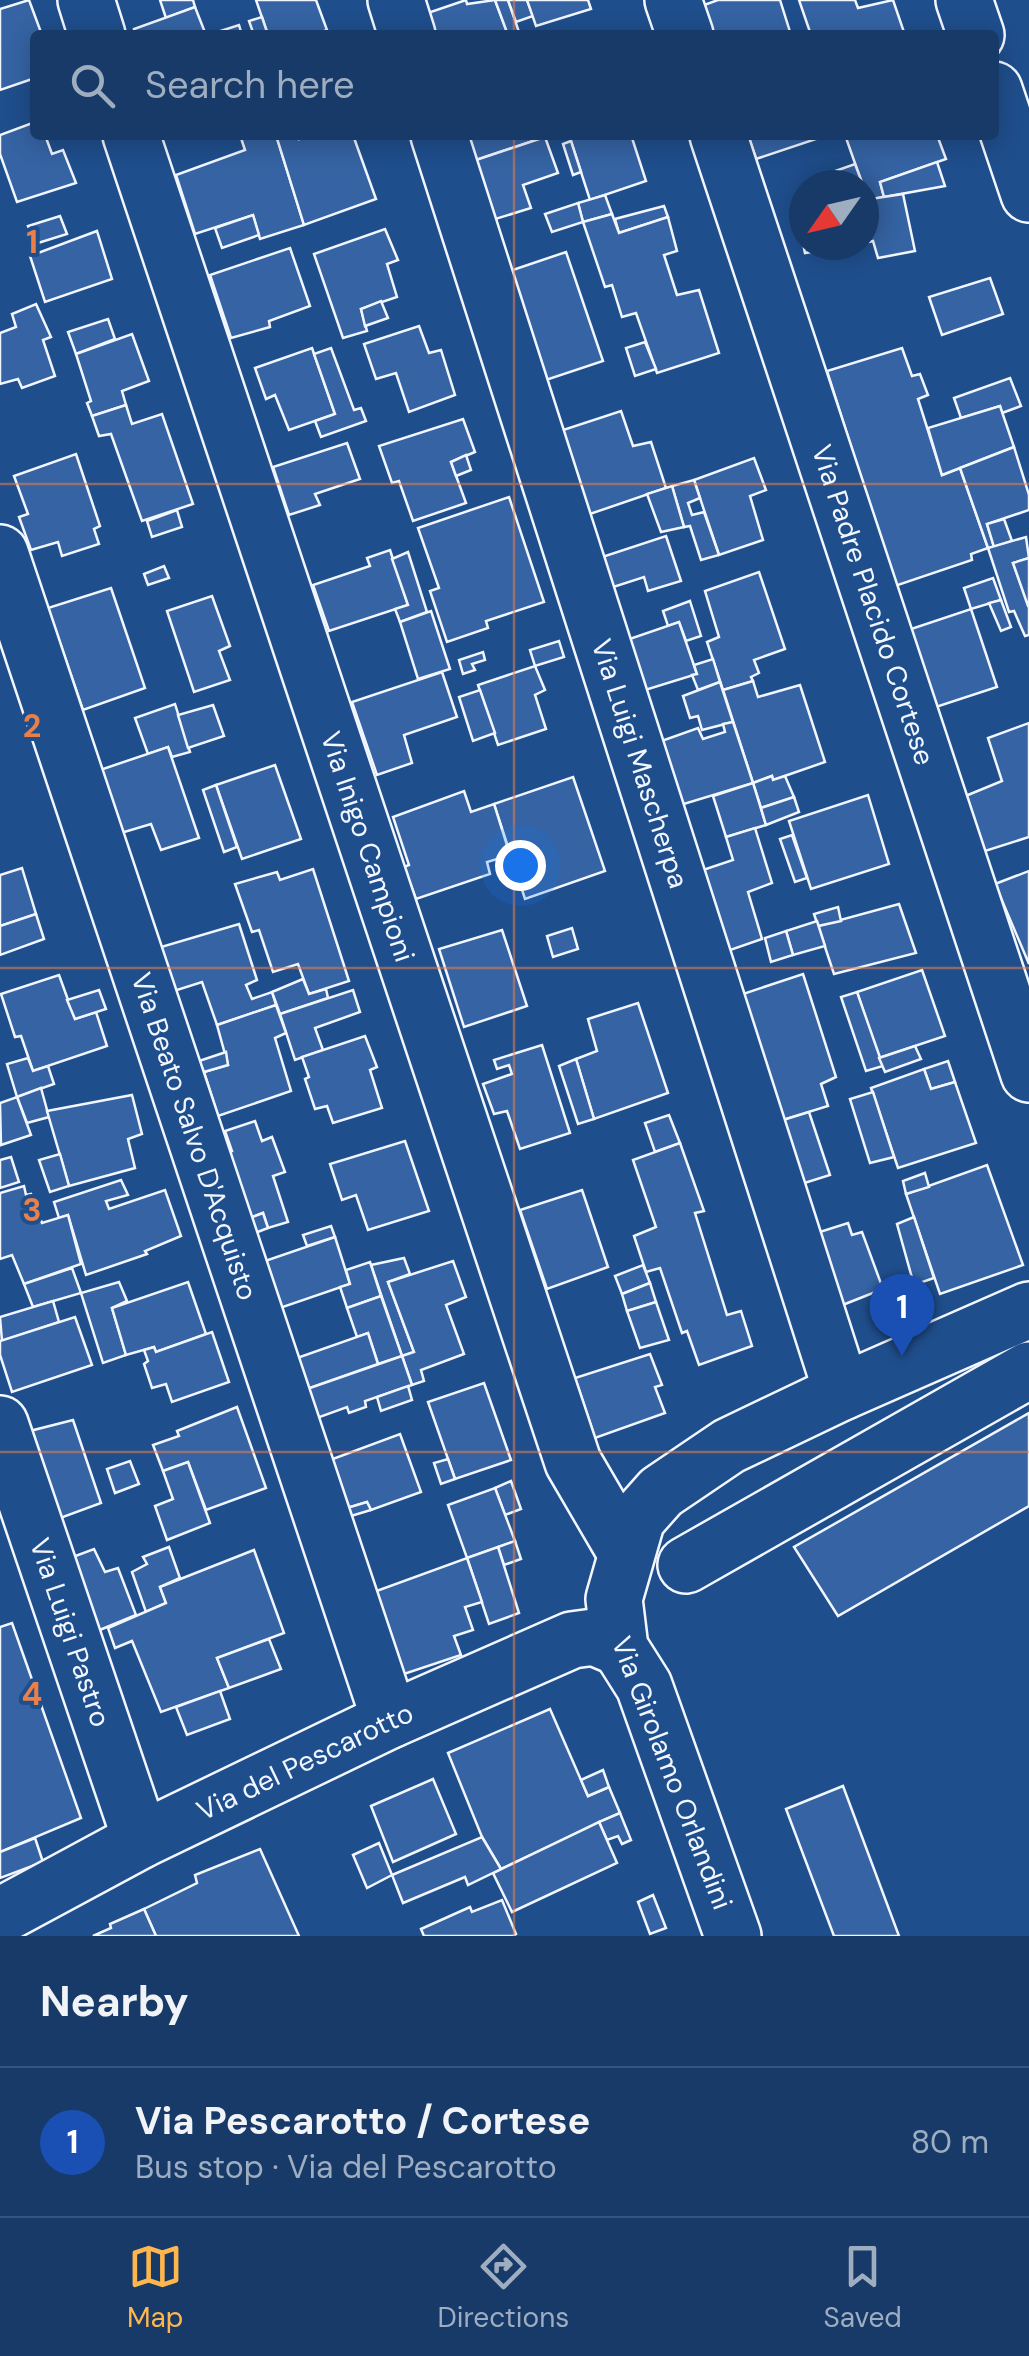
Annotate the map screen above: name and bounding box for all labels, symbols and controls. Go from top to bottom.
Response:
search box [30,30,999,140]
icon: search [65,58,120,113]
text: Search here [145,60,355,110]
north arrow [789,170,879,260]
text: 1 [26,221,38,263]
street label: Via Padre Placido Cortese [803,440,944,770]
street label: Via Luigi Mascherpa [583,634,698,893]
text: 2 [23,705,41,747]
street label: Via Inigo Campioni [312,727,424,967]
your location [495,840,546,891]
street label: Via Beato Salvo D'Acquisto [123,968,267,1305]
text: 3 [22,1189,42,1231]
pin: 1 [870,1274,934,1356]
street label: Via Luigi Pastro [21,1533,120,1732]
street label: Via Girolamo Orlandini [603,1631,741,1915]
text: 4 [22,1673,42,1715]
street label: Via del Pescarotto [190,1694,419,1829]
text: Nearby [40,1974,189,2029]
text: Via Pescarotto / Cortese [135,2096,590,2146]
text: 1 [67,2121,78,2163]
text: 80 m [911,2121,989,2163]
text: Bus stop · Via del Pescarotto [135,2146,557,2188]
tab: Map [127,2239,183,2336]
tab: Directions [438,2239,569,2336]
tab: Saved [823,2239,902,2336]

